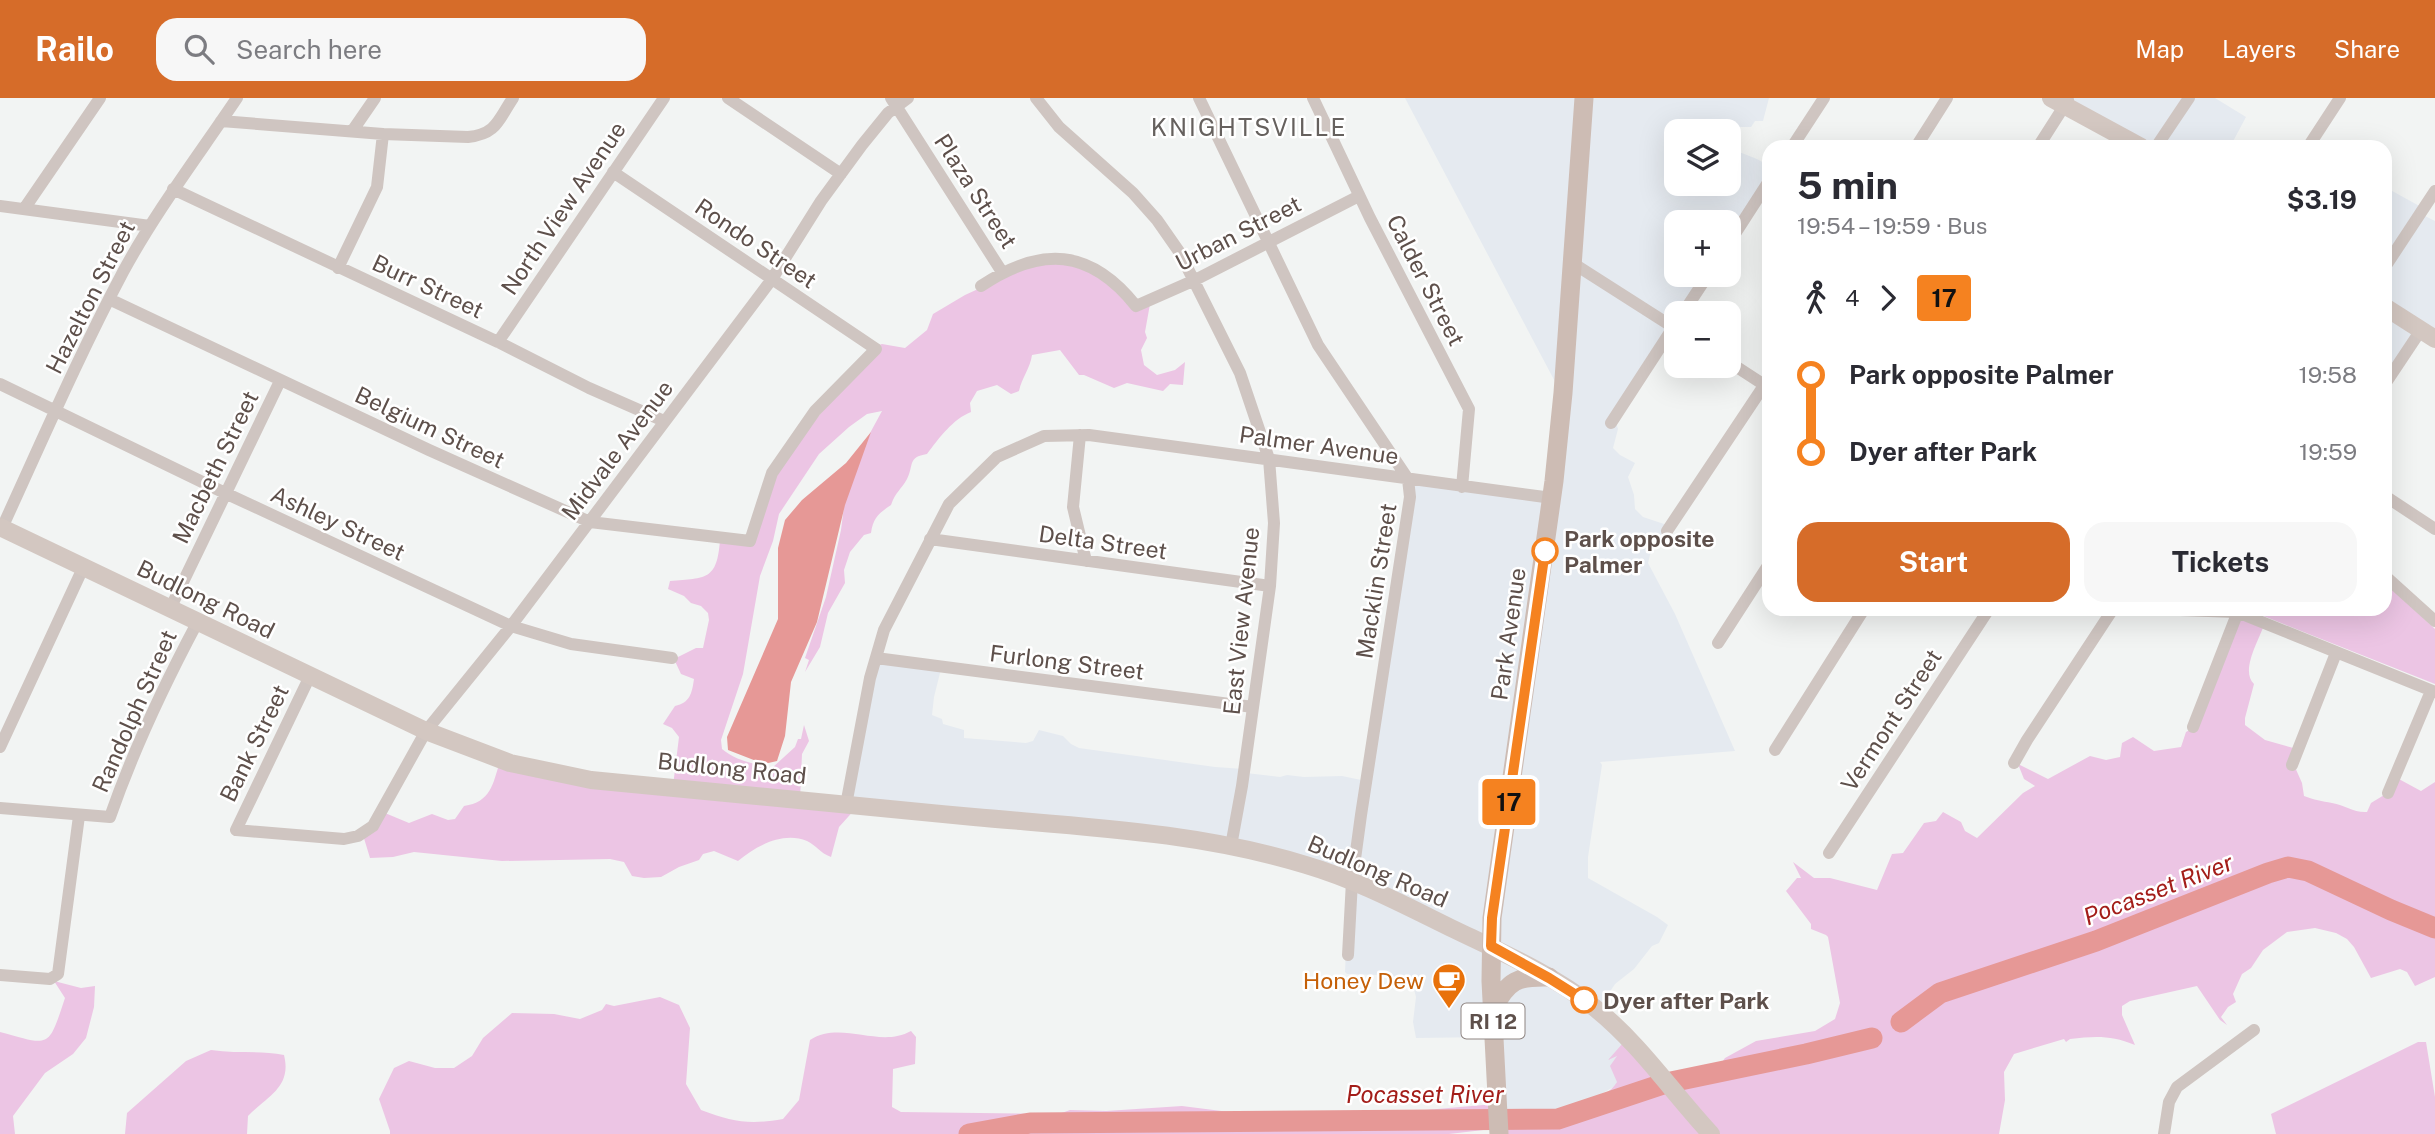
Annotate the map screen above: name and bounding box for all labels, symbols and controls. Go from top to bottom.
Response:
search box [156,18,646,81]
text: Railo [35,30,114,68]
icon: search [180,30,218,68]
text: Search here [236,34,382,65]
text: Map [2135,35,2184,63]
text: Layers [2222,35,2296,63]
text: Share [2334,35,2400,63]
district label: KNIGHTSVILLE [1151,113,1347,141]
street label: North View Avenue [495,116,631,300]
map controls [1664,119,1741,378]
button: layers [1664,119,1741,196]
street label: Plaza Street [929,129,1023,253]
text: 5 min [1797,163,1898,208]
text: $3.19 [2287,184,2357,215]
street label: Urban Street [1171,190,1305,276]
street label: Rondo Street [690,192,822,294]
street label: Calder Street [1381,210,1471,350]
button: + [1664,210,1741,287]
text: 19:54 – 19:59 · Bus [1797,212,1987,239]
street label: Hazelton Street [40,216,140,378]
street label: Burr Street [368,248,488,324]
icon: walk [1797,279,1835,317]
icon: forward [1869,279,1907,317]
text: 4 [1845,284,1859,311]
text: 17 [1931,284,1957,312]
button: − [1664,301,1741,378]
text: Park opposite Palmer [1849,359,2114,390]
text: 19:58 [2298,361,2357,388]
street label: Midvale Avenue [556,375,678,525]
street label: Belgium Street [351,381,509,473]
street label: Macbeth Street [166,386,264,548]
street label: Palmer Avenue [1238,420,1400,470]
text: Dyer after Park [1849,436,2037,467]
text: 19:59 [2299,438,2357,465]
street label: Ashley Street [267,480,409,566]
street label: Macklin Street [1350,501,1402,661]
street label: Delta Street [1037,520,1169,564]
button: Start [1797,522,2070,602]
button: Tickets [2084,522,2357,602]
place label: Park opposite Palmer [1564,525,1715,578]
street label: East View Avenue [1218,526,1264,716]
marker: Park opposite Palmer [1532,538,1558,564]
street label: Budlong Road [133,554,279,644]
street label: Park Avenue [1485,566,1531,702]
street label: Randolph Street [86,626,182,796]
street label: Furlong Street [988,639,1146,685]
street label: Vermont Street [1835,644,1947,796]
street label: Bank Street [214,680,294,806]
street label: Budlong Road [656,747,808,789]
line badge: 17 [1478,779,1540,825]
text: 17 [1496,788,1522,816]
street label: Budlong Road [1304,829,1452,913]
water label: Pocasset River [2079,847,2238,930]
cafe icon: Honey Dew [1430,961,1468,1010]
place label: Honey Dew [1303,967,1424,994]
marker: Dyer after Park [1571,987,1597,1013]
place label: Dyer after Park [1603,987,1769,1014]
road number: RI 12 [1462,1004,1524,1038]
water label: Pocasset River [1346,1080,1505,1108]

